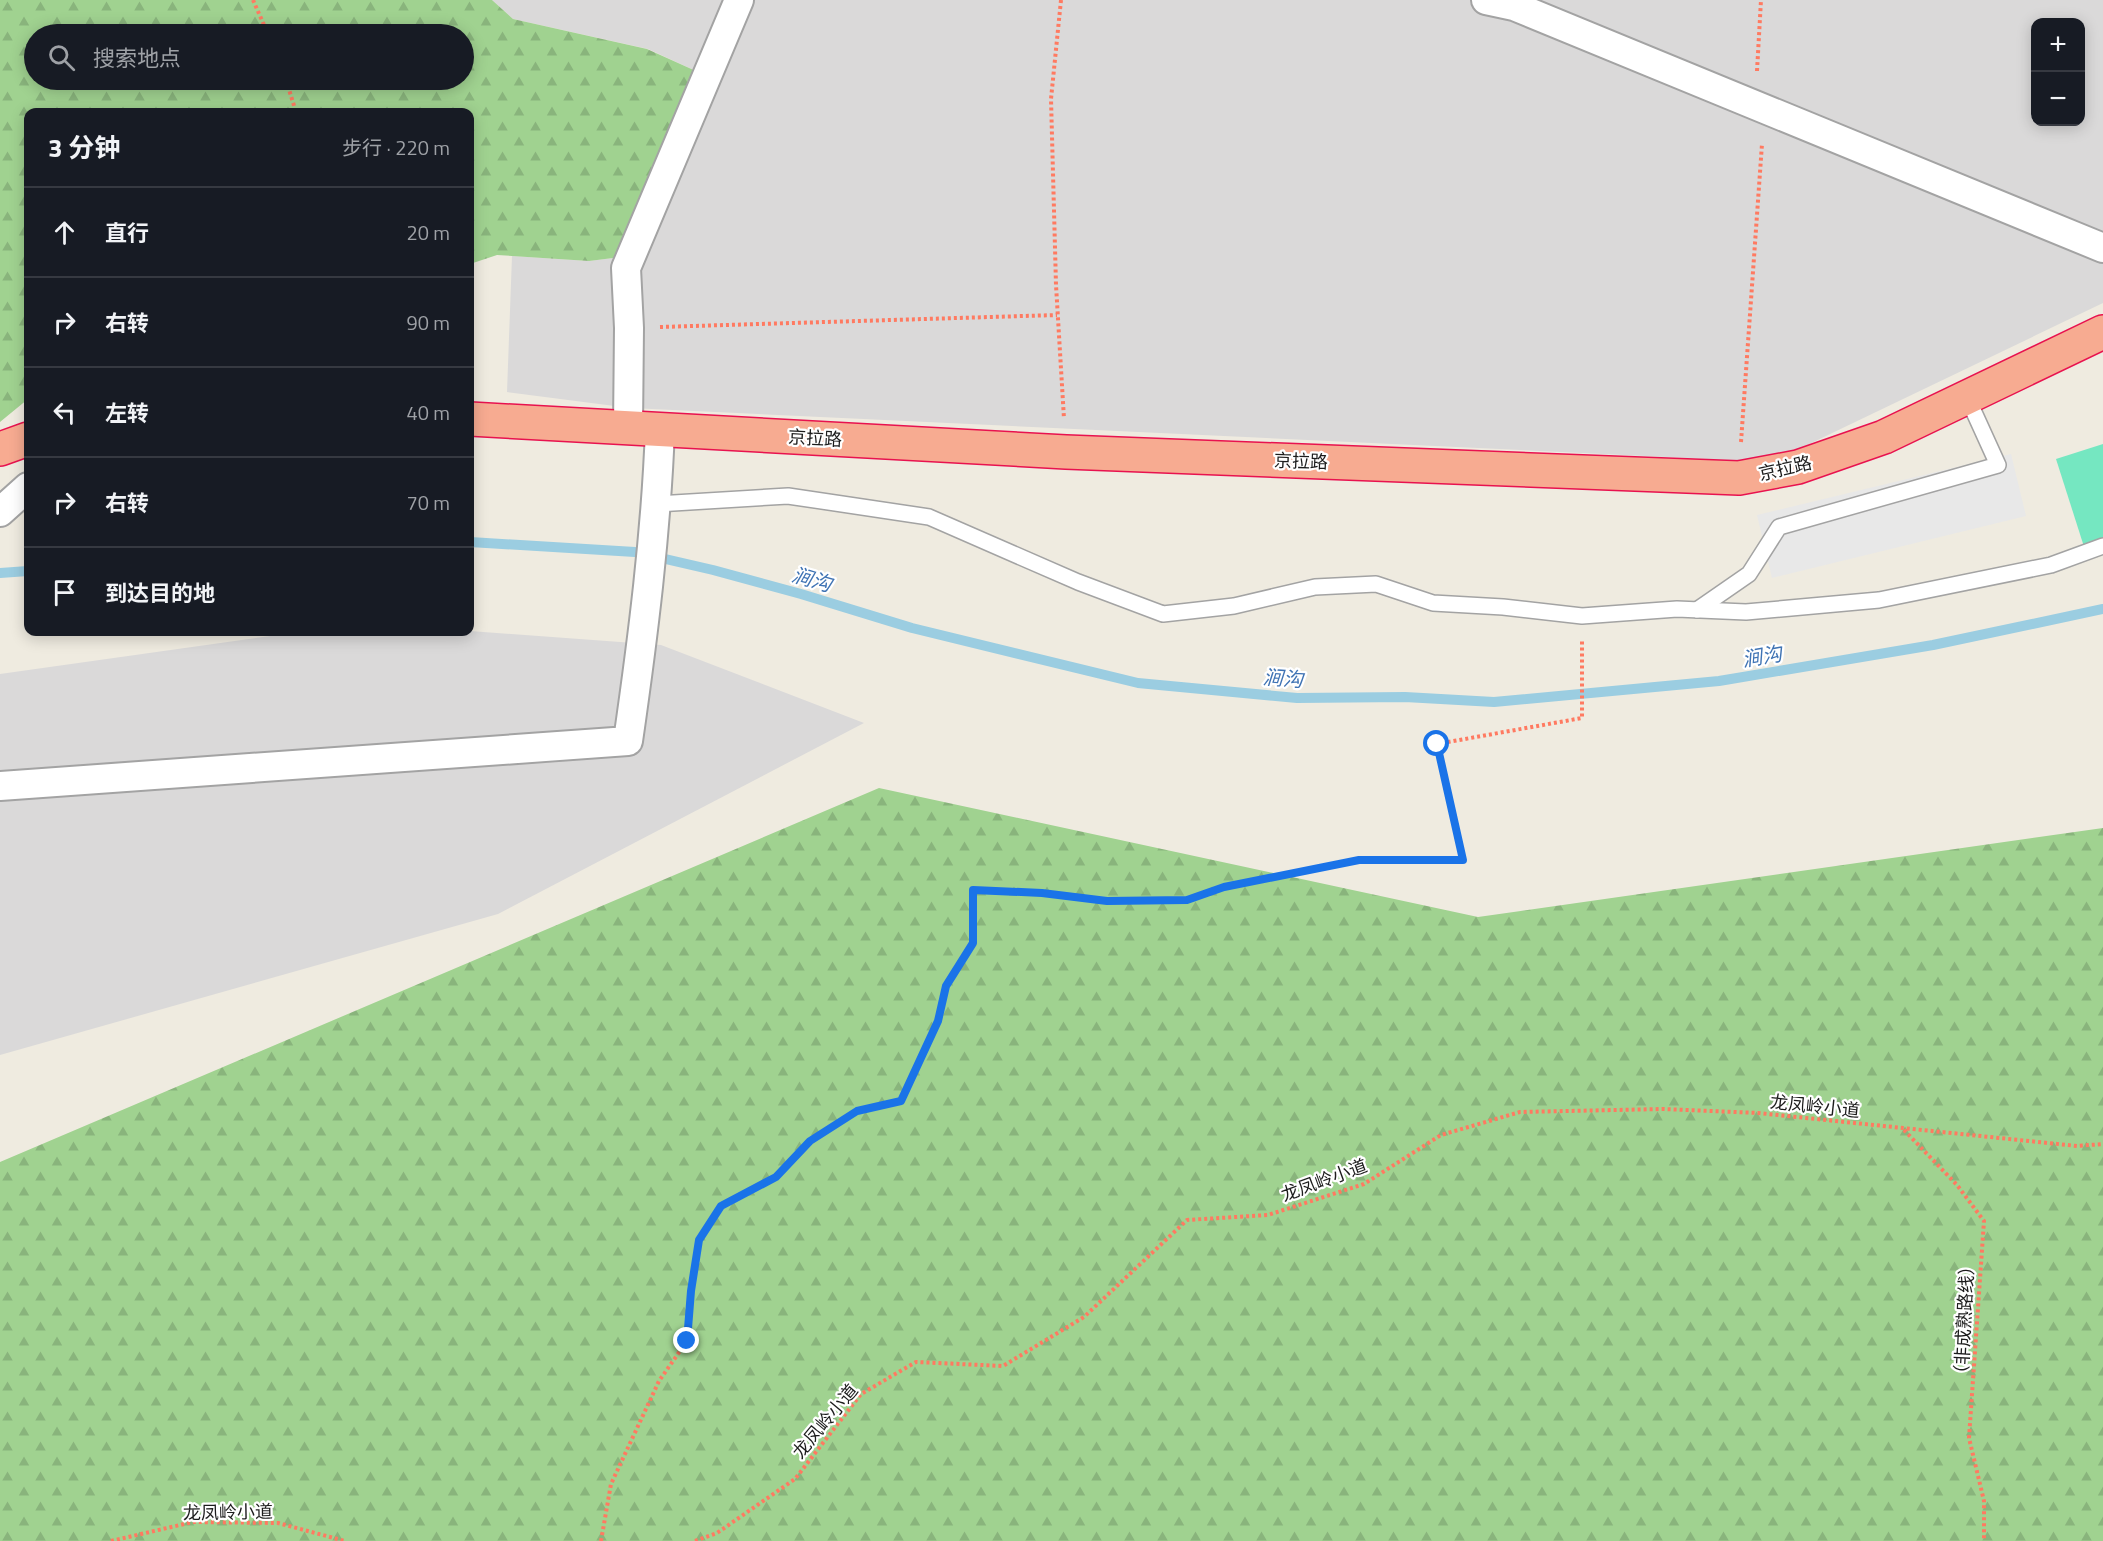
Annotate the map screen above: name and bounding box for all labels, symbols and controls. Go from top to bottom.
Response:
map controls [2031,18,2085,126]
button: + [2031,18,2085,72]
search box [24,24,474,90]
icon: search [45,41,78,74]
text: 搜索地点 [93,41,181,75]
button: − [2031,72,2085,126]
text: 3 分钟 [48,128,120,167]
text: 步行 · 220 m [342,132,450,163]
icon: ahead [48,216,81,249]
text: 直行 [105,216,149,250]
text: 20 m [406,217,450,248]
icon: right [48,306,81,339]
text: 右转 [105,306,149,340]
text: 90 m [406,307,450,338]
icon: left [48,396,81,429]
text: 左转 [105,396,149,430]
text: 40 m [406,397,450,428]
street label: 京拉路 [787,423,843,453]
street label: 京拉路 [1274,447,1328,475]
street label: 京拉路 [1756,449,1814,487]
icon: right [48,486,81,519]
text: 右转 [105,486,149,520]
text: 70 m [406,487,450,518]
water label: 涧沟 [789,559,837,600]
icon: arrive [48,576,81,609]
text: 到达目的地 [105,576,215,610]
water label: 涧沟 [1740,637,1786,675]
water label: 涧沟 [1262,661,1306,695]
route start [1423,730,1449,756]
street label: 龙凤岭小道 [1769,1088,1861,1124]
street label: 龙凤岭小道 [1277,1152,1371,1208]
street label: （非成熟路线） [1947,1256,1981,1384]
route end [673,1327,699,1353]
street label: 龙凤岭小道 [786,1378,864,1464]
street label: 龙凤岭小道 [183,1498,273,1526]

